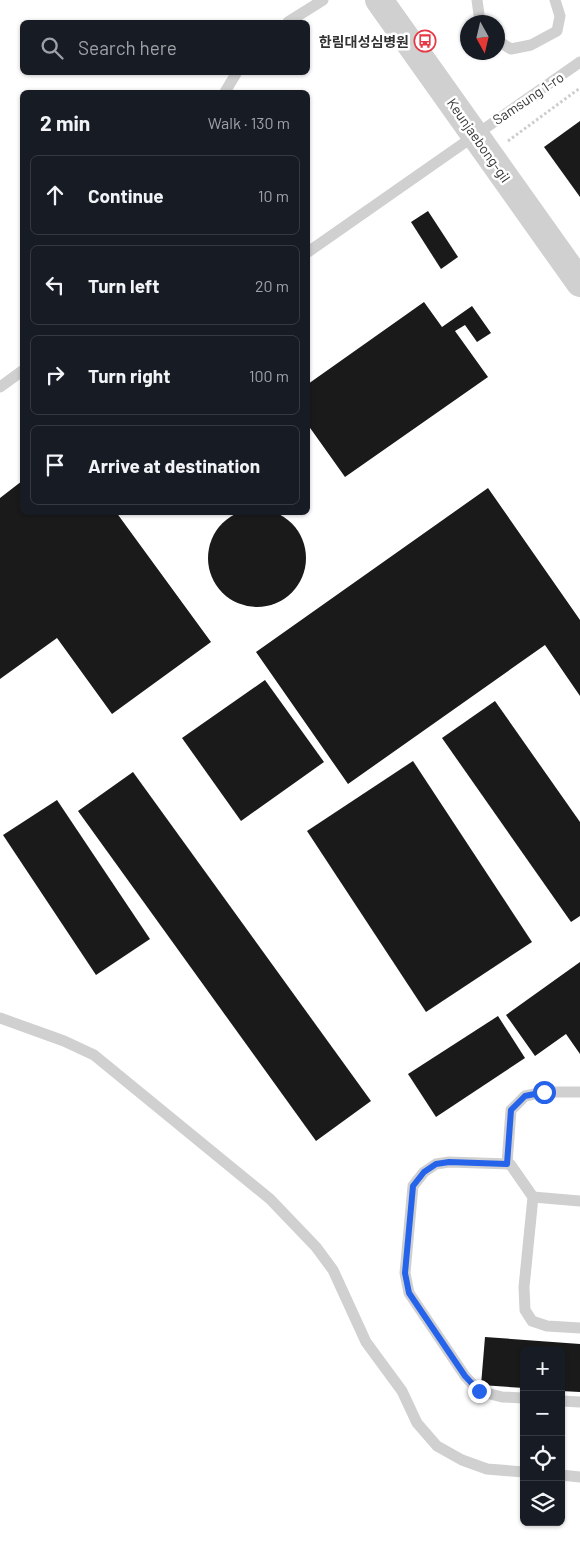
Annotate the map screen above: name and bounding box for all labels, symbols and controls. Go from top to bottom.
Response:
north arrow [460,15,505,60]
search box [20,20,310,75]
bus stop icon: 한림대성심병원 [413,29,437,53]
place label: 한림대성심병원 [319,33,409,50]
icon: search [38,34,66,62]
text: Search here [78,36,177,59]
street label: Samsung 1-ro [489,68,567,128]
street label: Keunjaebong-gil [444,95,514,185]
text: 2 min [40,110,90,135]
text: Walk · 130 m [208,113,290,132]
icon: ahead [41,181,69,209]
text: Continue [88,184,164,207]
text: 10 m [258,186,289,205]
icon: left [41,271,69,299]
text: Turn left [88,274,159,297]
text: 20 m [255,276,289,295]
icon: right [41,361,69,389]
text: Turn right [88,364,170,387]
text: 100 m [249,366,289,385]
icon: arrive [41,451,69,479]
text: Arrive at destination [88,454,260,477]
route start [533,1081,556,1104]
map controls [520,1346,565,1526]
button: + [520,1346,565,1391]
route end [468,1380,491,1403]
button: − [520,1391,565,1436]
button: locate [520,1436,565,1481]
button: layers [520,1481,565,1526]

